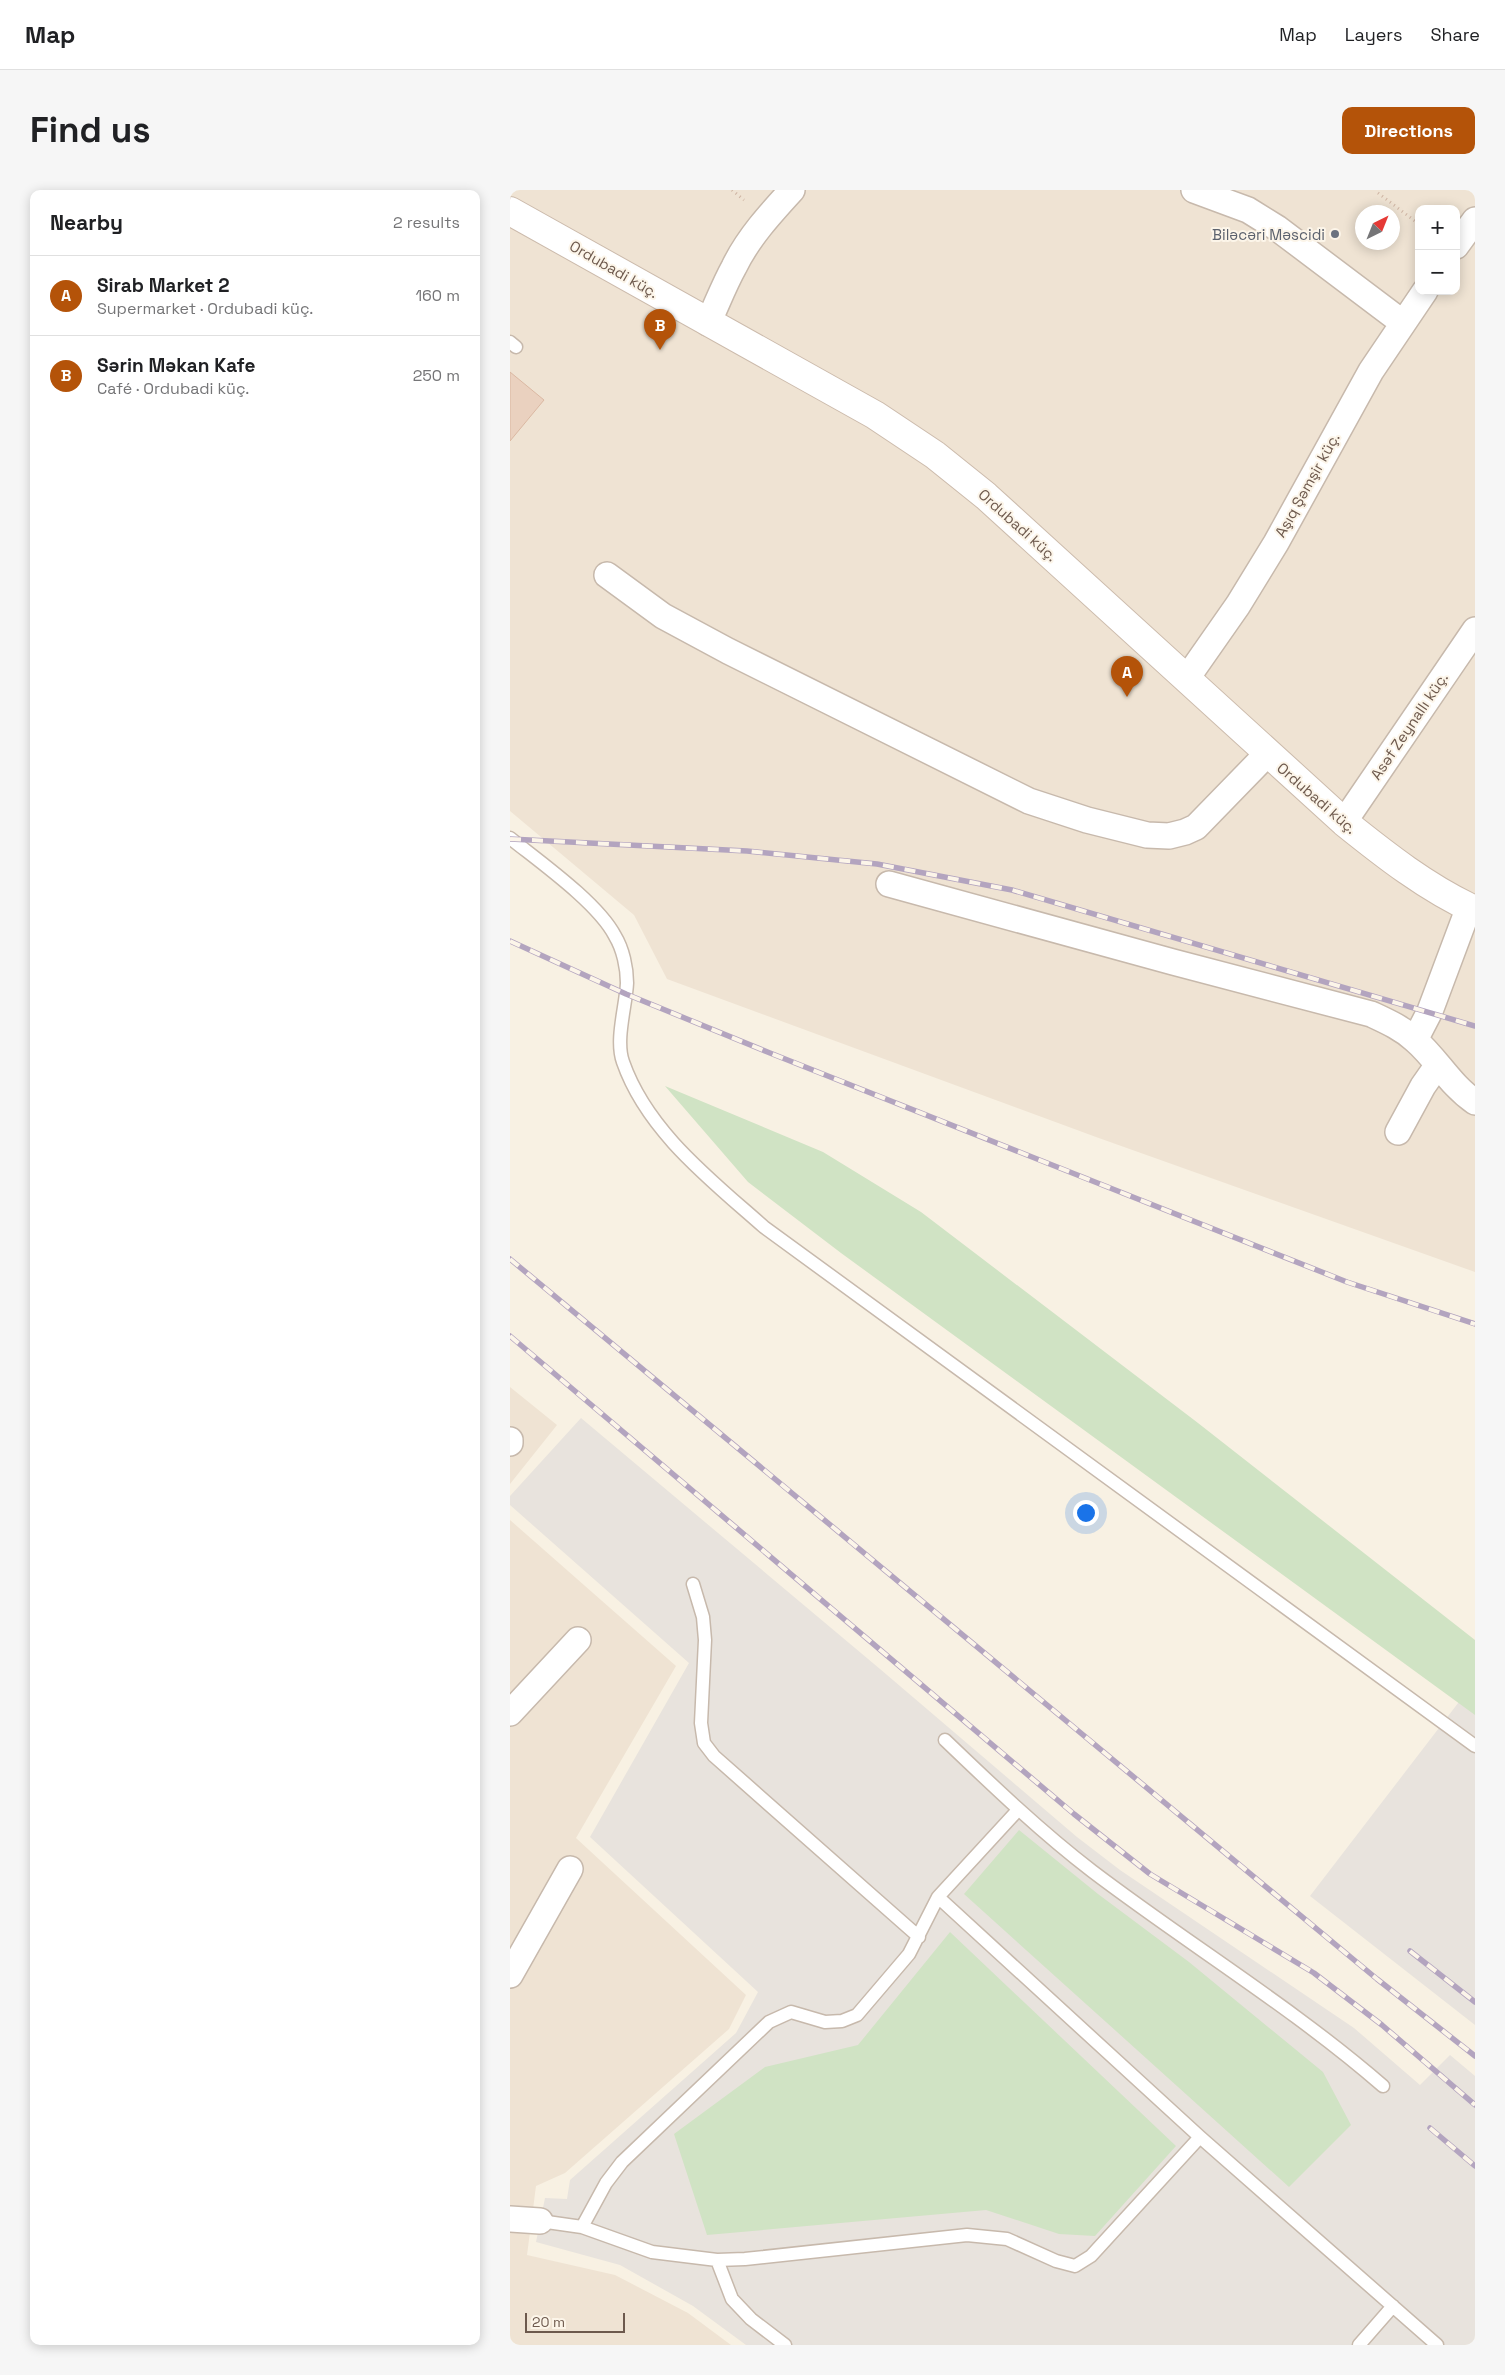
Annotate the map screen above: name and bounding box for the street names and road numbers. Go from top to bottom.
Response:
street label: Ordubadi küç. [566,236,662,302]
street label: Aşıq Şəmşir küç. [1270,429,1344,541]
street label: Ordubadi küç. [975,485,1061,565]
street label: Asəf Zeynallı küç. [1366,669,1452,783]
street label: Ordubadi küç. [1273,758,1361,838]

